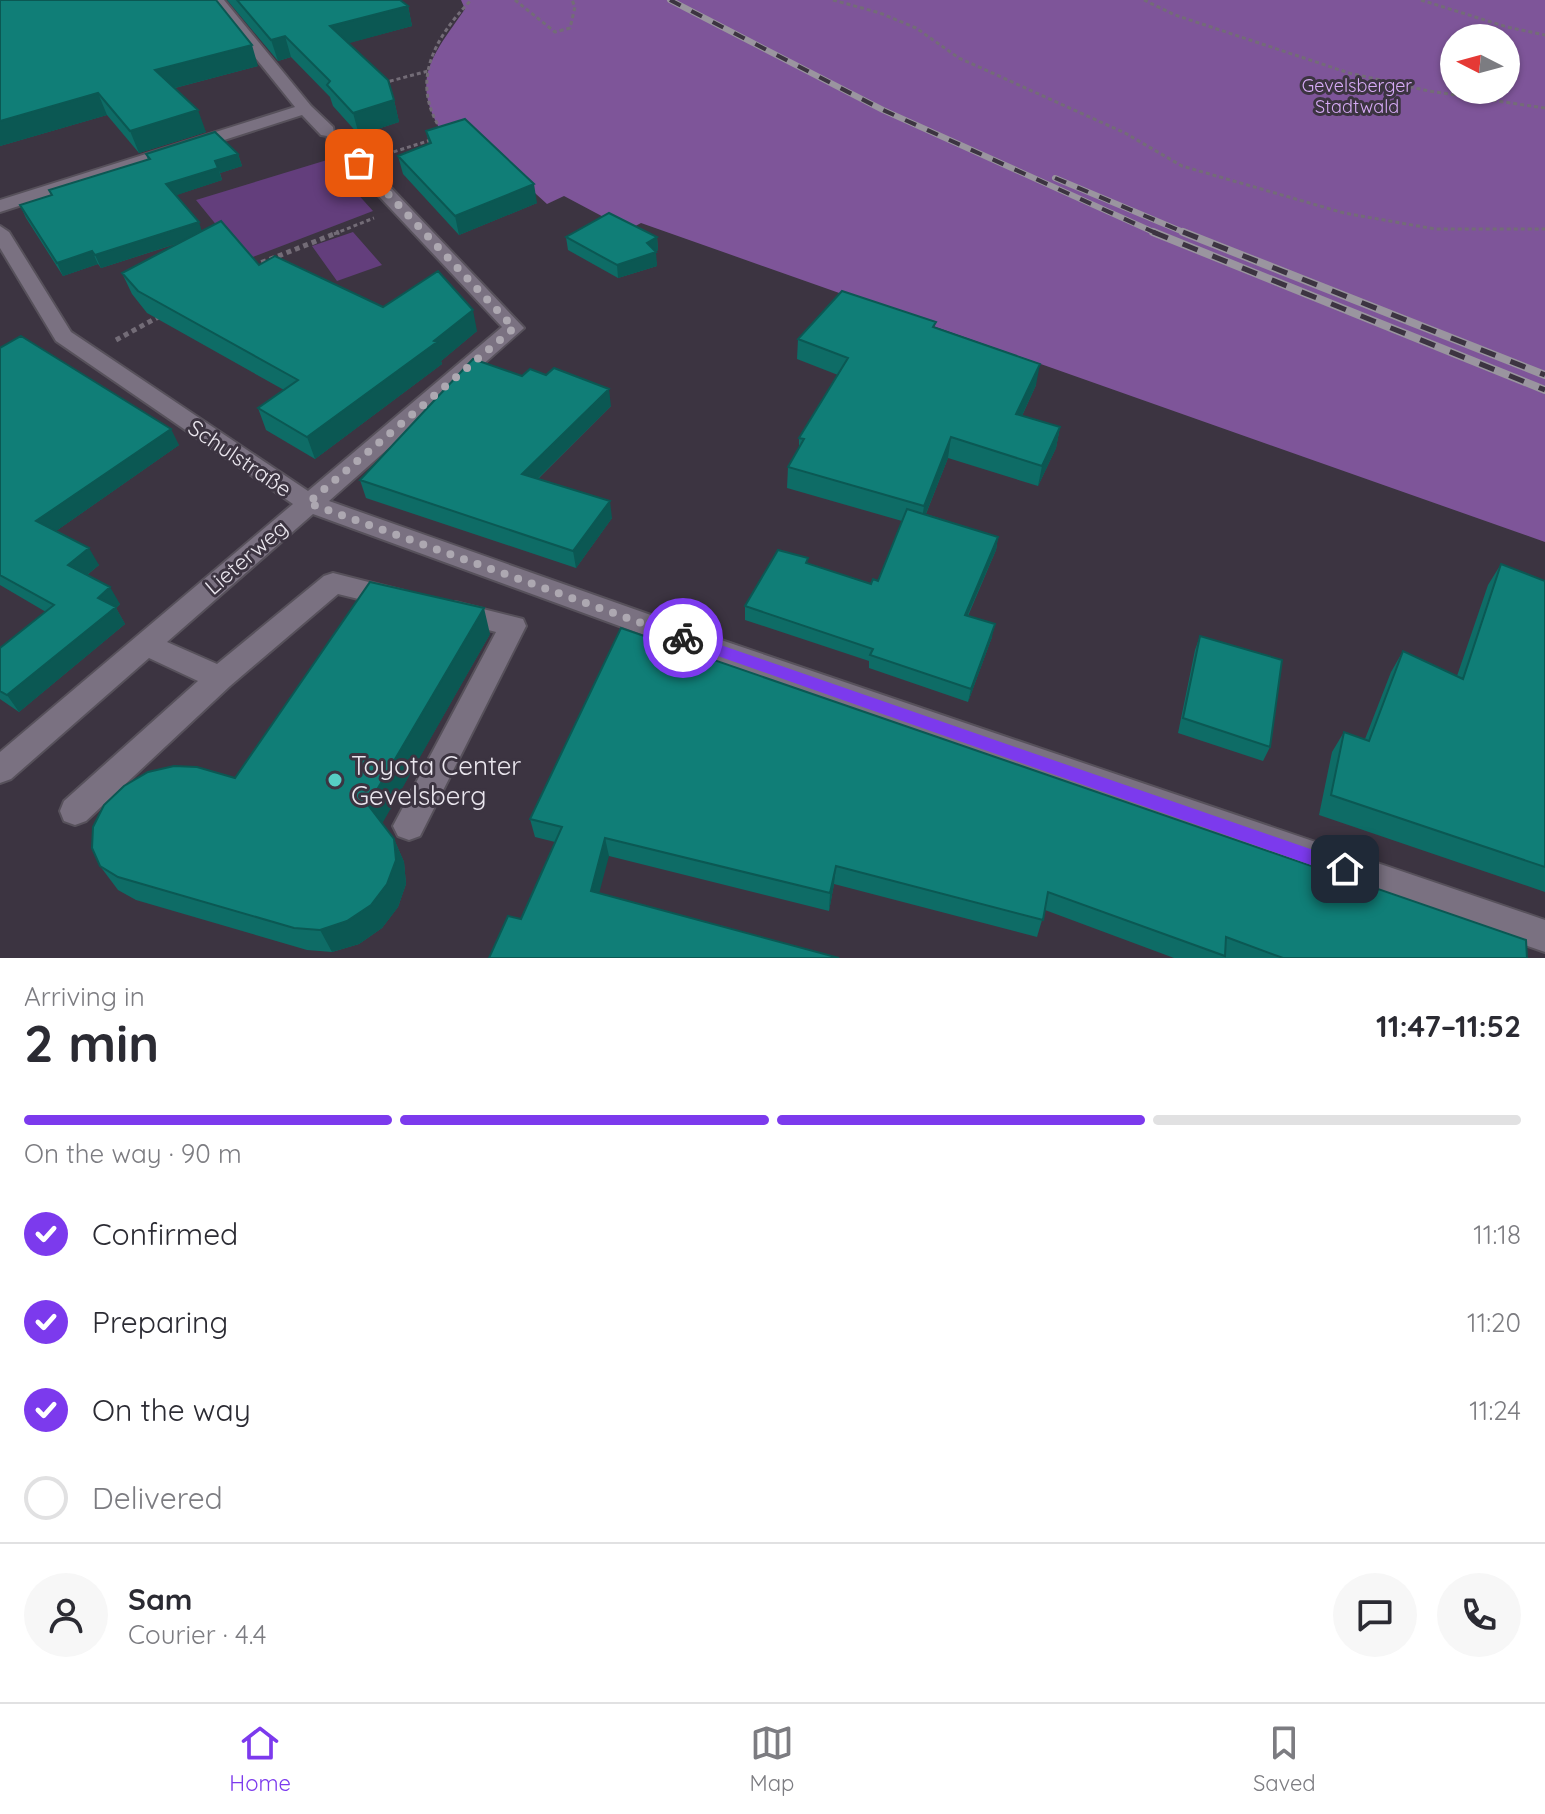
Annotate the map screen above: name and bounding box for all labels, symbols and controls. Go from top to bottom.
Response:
north arrow [1440,24,1520,104]
map controls [1440,24,1520,104]
park label: Gevelsberger Stadtwald [1302,74,1412,118]
pin [325,129,393,197]
icon: bag [337,141,381,185]
street label: Schulstraße [183,413,297,503]
street label: Lieterweg [199,513,293,601]
courier [643,598,723,678]
icon: bike [661,616,705,660]
place label: Toyota Center Gevelsberg [351,749,521,812]
marker: Toyota Center Gevelsberg [326,771,344,789]
pin [1311,835,1379,903]
icon: home [1323,847,1367,891]
text: Arriving in [24,980,145,1013]
text: 11:47–11:52 [1376,1007,1521,1045]
text: 2 min [24,1010,159,1075]
text: On the way · 90 m [24,1137,242,1170]
icon: check [24,1212,68,1256]
text: Confirmed [92,1215,238,1253]
text: 11:18 [1473,1218,1521,1251]
icon: check [24,1300,68,1344]
text: Preparing [92,1303,228,1341]
text: 11:20 [1467,1306,1521,1339]
icon: check [24,1388,68,1432]
text: On the way [92,1391,251,1429]
text: 11:24 [1469,1394,1521,1427]
text: Delivered [92,1479,223,1517]
button: person [24,1573,108,1657]
button: chat [1333,1573,1417,1657]
button: phone [1437,1573,1521,1657]
text: Sam [128,1580,192,1618]
text: Courier · 4.4 [128,1618,266,1651]
tab: Home [229,1721,291,1797]
tab: Map [750,1721,794,1797]
tab: Saved [1253,1721,1316,1797]

